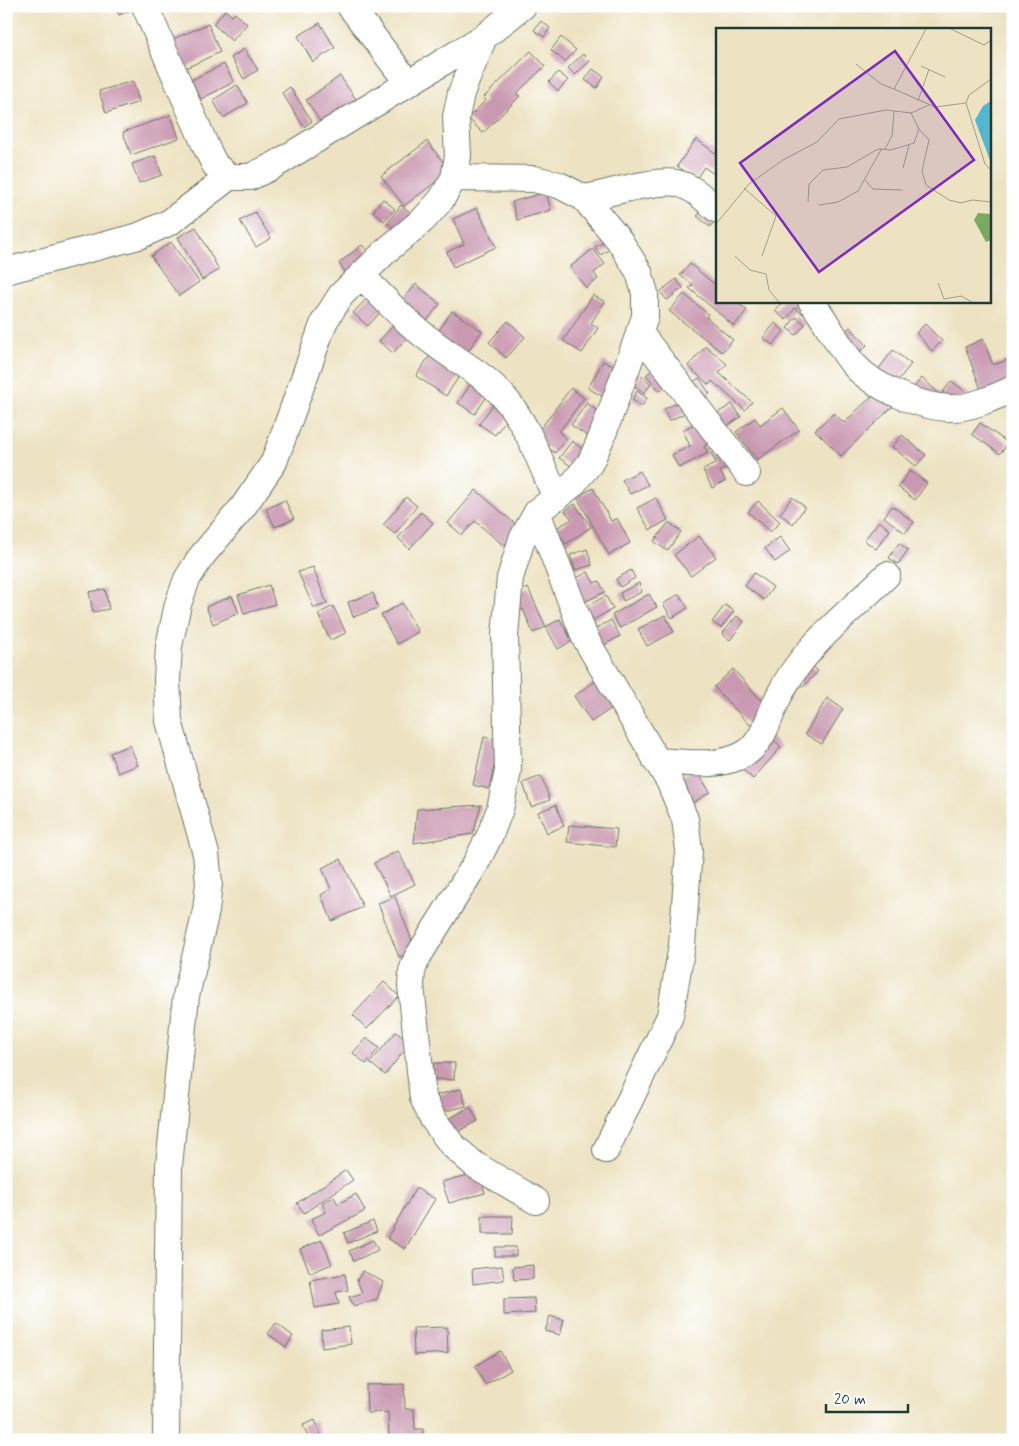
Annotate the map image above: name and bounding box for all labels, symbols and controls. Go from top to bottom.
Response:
inset map [716,28,992,302]
scale bar [826,1381,909,1413]
text: 20 m [834,1390,866,1410]

